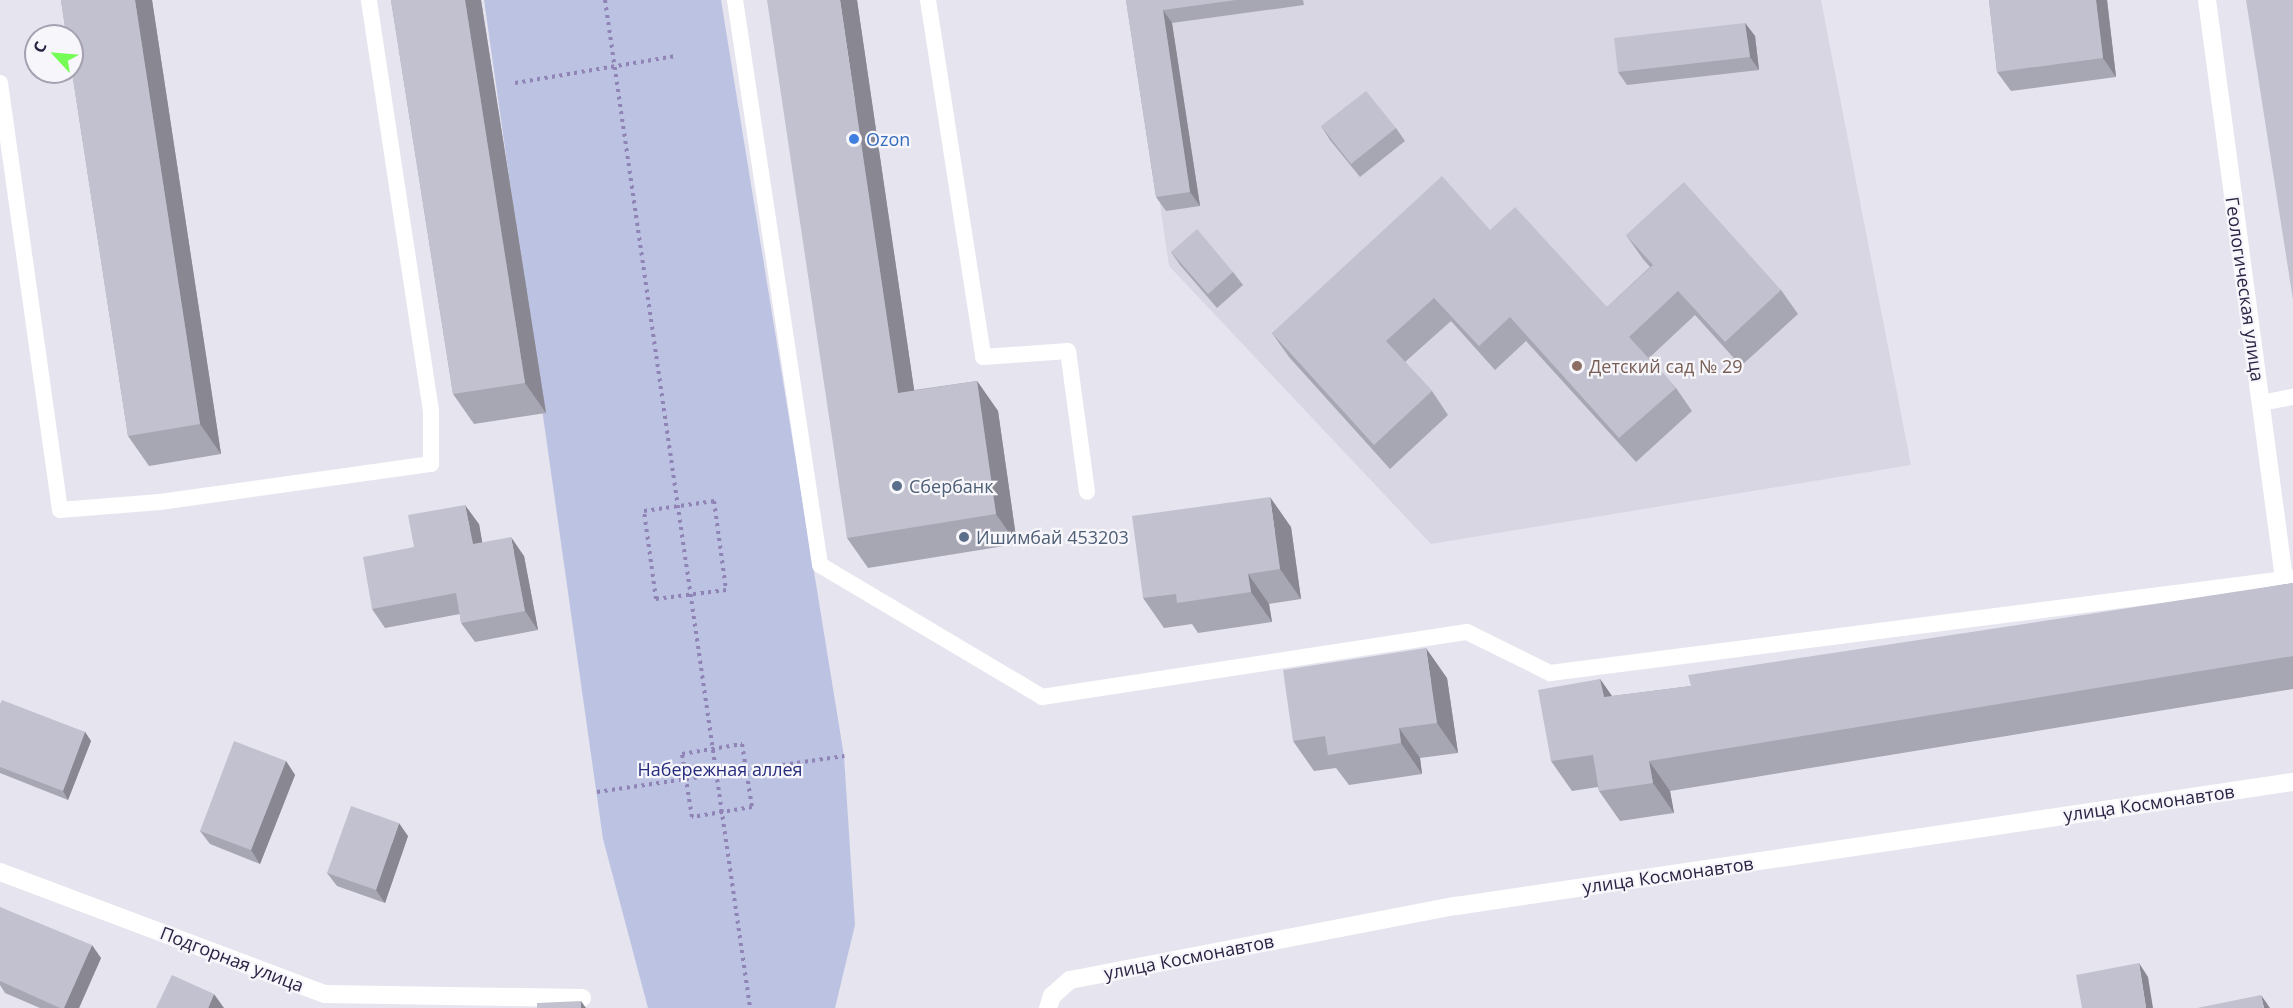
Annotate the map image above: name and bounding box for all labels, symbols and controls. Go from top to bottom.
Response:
north arrow [24,24,84,84]
text: С [27,38,52,56]
place label: Ozon [866,128,910,150]
marker: Ozon [847,132,861,146]
street label: Геологическая улица [2221,195,2269,383]
place label: Детский сад № 29 [1589,355,1743,377]
marker: Детский сад № 29 [1570,359,1584,373]
place label: Сбербанк [909,475,994,497]
marker: Сбербанк [890,479,904,493]
place label: Ишимбай 453203 [976,526,1129,548]
marker: Ишимбай 453203 [957,530,971,544]
park label: Набережная аллея [637,758,803,780]
street label: улица Космонавтов [2062,780,2236,826]
street label: улица Космонавтов [1581,852,1755,898]
street label: Подгорная улица [157,922,307,996]
street label: улица Космонавтов [1102,930,1276,984]

